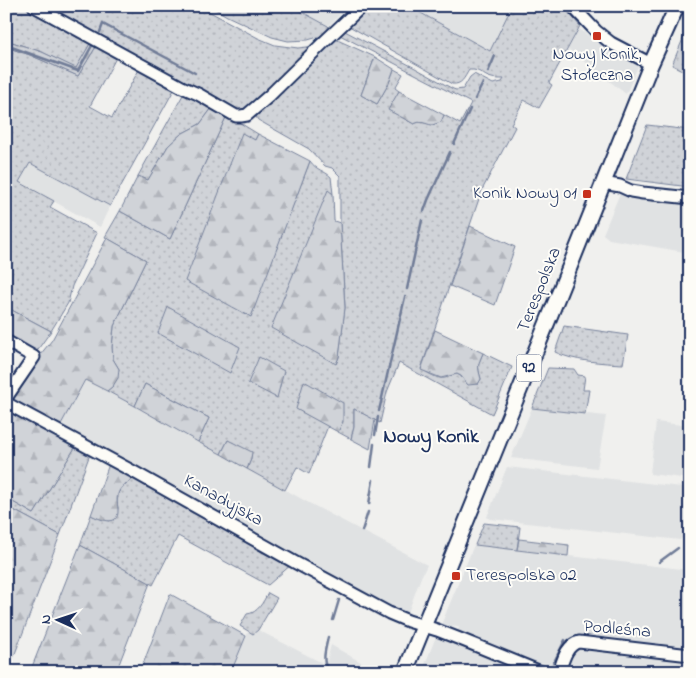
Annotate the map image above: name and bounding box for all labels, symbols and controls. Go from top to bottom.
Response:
marker: Nowy Konik, Stołeczna [591,30,603,42]
place label: Nowy Konik, Stołeczna [552,42,642,89]
place label: Konik Nowy 01 [473,181,577,207]
marker: Konik Nowy 01 [581,188,593,200]
street label: Terespolska [511,244,569,336]
road number: 92 [516,354,542,382]
district label: Nowy Konik [383,423,480,453]
street label: Kanadyjska [178,468,268,534]
place label: Terespolska 02 [466,563,577,589]
marker: Terespolska 02 [450,570,462,582]
north arrow [32,596,82,646]
text: N [36,614,57,625]
street label: Podleśna [582,614,652,646]

